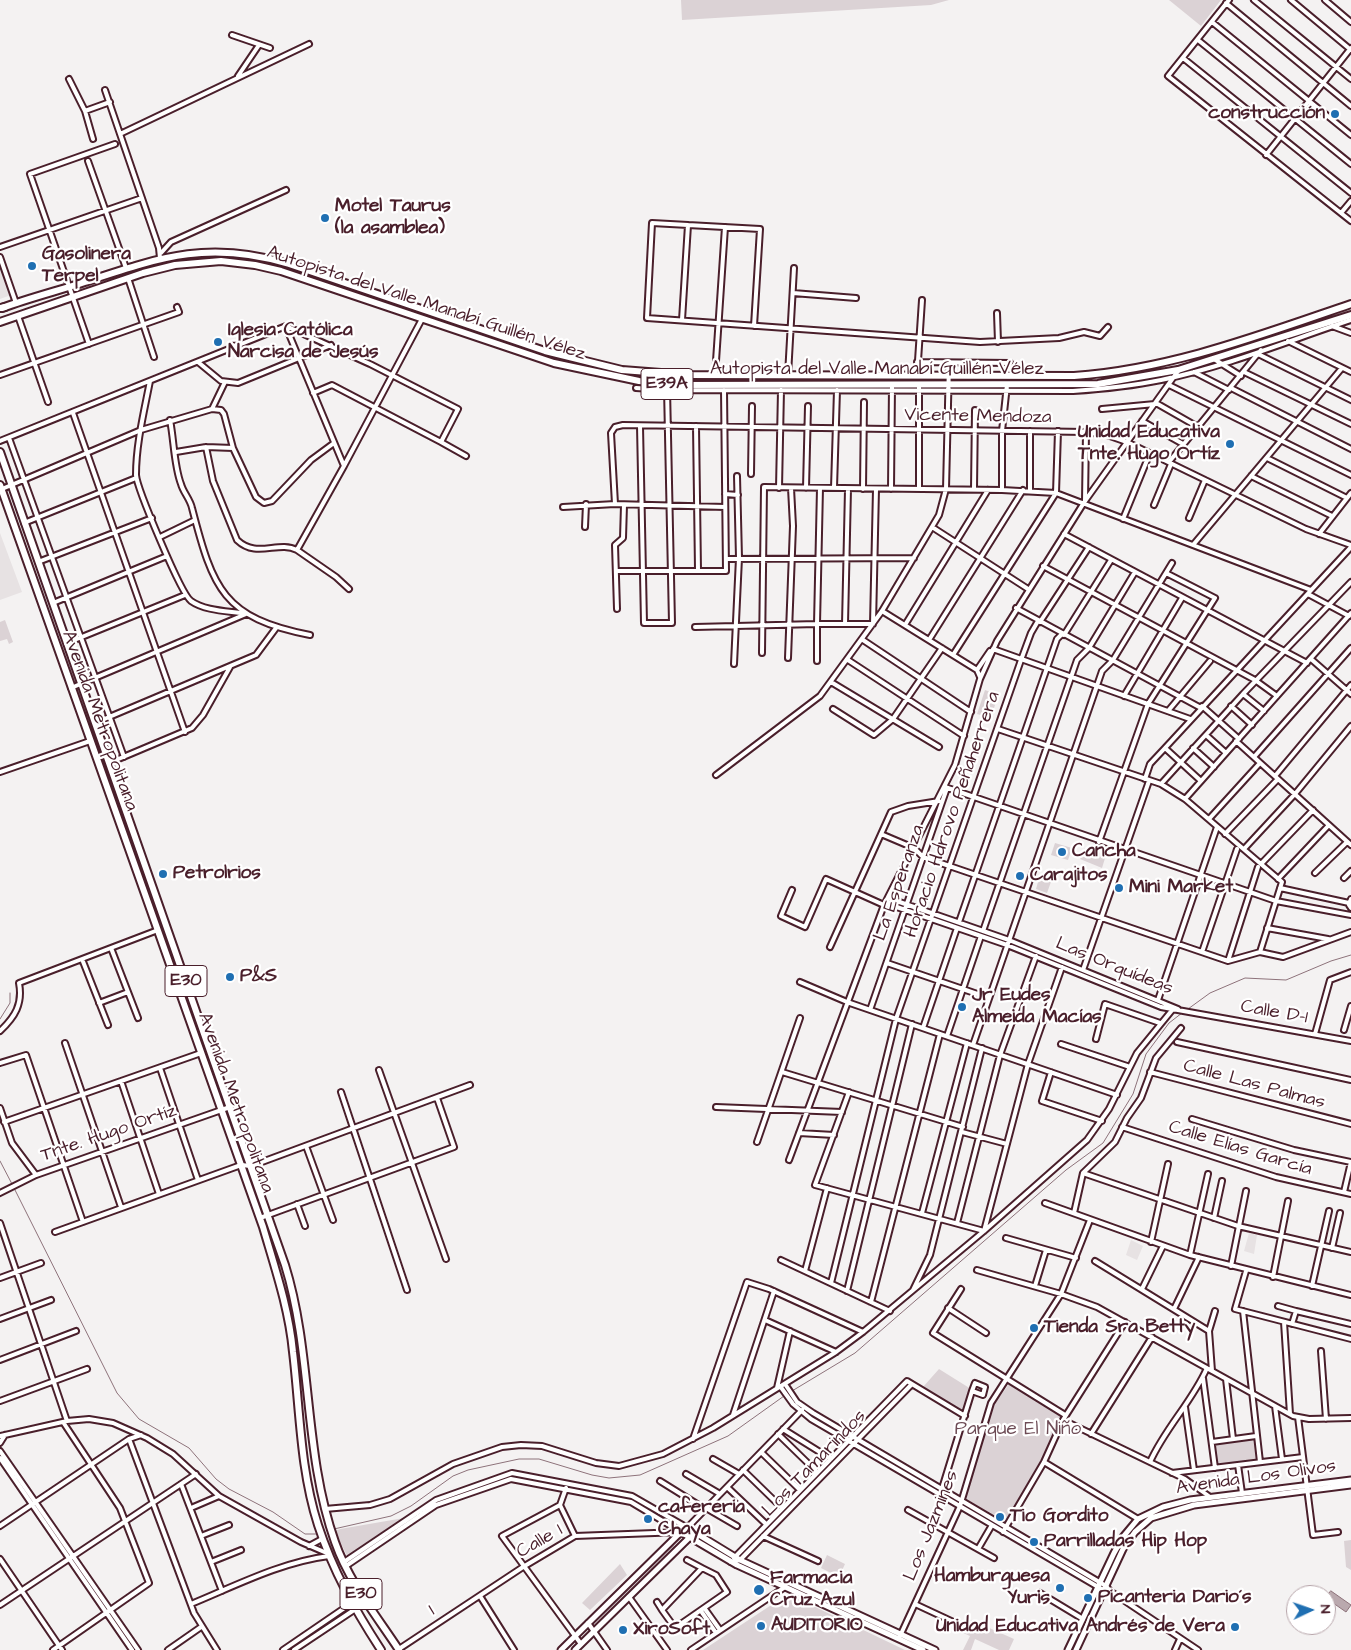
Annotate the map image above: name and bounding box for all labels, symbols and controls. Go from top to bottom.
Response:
place label: construcción [1208,103,1325,125]
marker: construcción [1329,108,1341,120]
place label: Motel Taurus (la asamblea) [335,196,451,240]
marker: Motel Taurus (la asamblea) [319,212,331,224]
street label: Autopista del Valle Manabí Guillén Vélez [264,242,588,366]
place label: Gasolinera Terpel [42,244,131,288]
marker: Gasolinera Terpel [26,260,38,272]
place label: Iglesia Católica Narcisa de Jesús [228,320,378,364]
marker: Iglesia Católica Narcisa de Jesús [212,336,224,348]
street label: Autopista del Valle Manabí Guillén Vélez [710,359,1044,381]
road number: E39A [641,368,693,399]
street label: Vicente Mendoza [904,404,1052,430]
place label: Unidad Educativa Tnte. Hugo Ortíz [1078,422,1220,466]
marker: Unidad Educativa Tnte. Hugo Ortíz [1224,438,1236,450]
street label: Avenida Metropolitana [56,628,142,814]
street label: Horacio Hdrovo Peñaherrera [900,689,1006,941]
street label: La Esperanza [870,822,930,944]
place label: Cancha [1072,841,1136,863]
marker: Cancha [1056,846,1068,858]
place label: Petrolrios [173,863,261,885]
place label: Carajitos [1030,865,1107,887]
marker: Petrolrios [157,868,169,880]
marker: Carajitos [1014,870,1026,882]
place label: Mini Market [1129,877,1233,899]
marker: Mini Market [1113,882,1125,894]
street label: Las Orquídeas [1052,933,1176,1001]
road number: E30 [165,966,207,996]
place label: P&S [240,966,277,988]
marker: P&S [224,971,236,983]
place label: Jr Eudes Almeida Macías [972,985,1102,1029]
street label: Calle D-1 [1239,996,1309,1030]
marker: Jr Eudes Almeida Macías [956,1001,968,1013]
street label: Avenida Metropolitana [192,1010,278,1196]
street label: Calle Las Palmas [1181,1055,1327,1115]
street label: Tnte. Hugo Ortíz [38,1100,180,1168]
street label: Calle Elías García [1166,1116,1314,1182]
place label: Tienda Sra Betty [1044,1317,1195,1339]
marker: Tienda Sra Betty [1028,1322,1040,1334]
street label: Los Tamarindos [758,1406,872,1522]
park label: Parque El Niño [955,1419,1081,1441]
street label: Avenida Los Olivos [1175,1455,1337,1501]
street label: Los Jazmines [899,1467,965,1585]
place label: cafereria Chaya [658,1497,745,1541]
place label: Tio Gordito [1010,1506,1108,1528]
marker: Tio Gordito [994,1511,1006,1523]
marker: cafereria Chaya [642,1513,654,1525]
street label: Calle 1 [513,1520,567,1564]
place label: Parrilladas Hip Hop [1044,1531,1207,1553]
marker: Parrilladas Hip Hop [1028,1536,1040,1548]
place label: Hamburguesa Yuris [934,1566,1050,1610]
place label: Farmacia Cruz Azul [770,1568,855,1612]
road number: E30 [340,1578,382,1610]
marker: Hamburguesa Yuris [1054,1582,1066,1594]
marker: Farmacia Cruz Azul [752,1583,766,1597]
north arrow [1286,1585,1336,1635]
place label: Picanteria Dario´s [1098,1587,1252,1609]
marker: Picanteria Dario´s [1082,1592,1094,1604]
street label: 1 [425,1601,439,1621]
text: N [1315,1604,1335,1614]
place label: AUDITORIO [771,1615,863,1637]
place label: Unidad Educativa Andrés de Vera [936,1616,1225,1638]
place label: XiroSoft [633,1619,710,1641]
marker: AUDITORIO [755,1620,767,1632]
marker: Unidad Educativa Andrés de Vera [1229,1621,1241,1633]
marker: XiroSoft [617,1624,629,1636]

